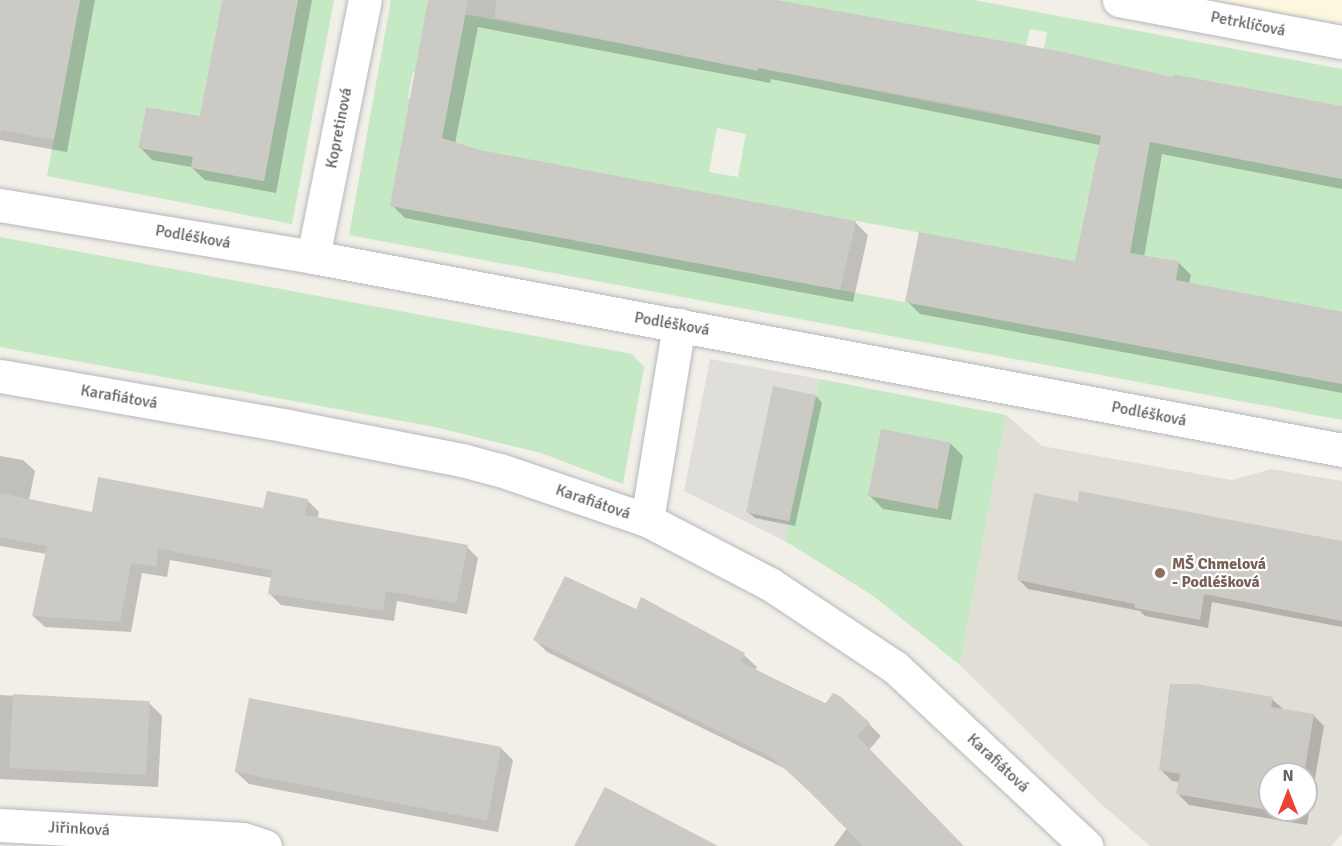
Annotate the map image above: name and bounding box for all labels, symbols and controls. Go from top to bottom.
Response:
street label: Petrklíčová [1209,7,1287,41]
street label: Kopretinová [322,86,356,170]
street label: Podléšková [154,221,232,253]
street label: Podléšková [633,308,711,340]
street label: Karafiátová [79,381,159,413]
street label: Podléšková [1110,397,1188,431]
street label: Karafiátová [553,480,633,524]
place label: MŠ Chmelová - Podléšková [1172,554,1266,592]
marker: MŠ Chmelová - Podléšková [1153,566,1167,580]
street label: Karafiátová [963,729,1033,797]
north arrow [1258,762,1318,822]
text: N [1282,766,1294,786]
street label: Jiřinková [48,818,110,840]

